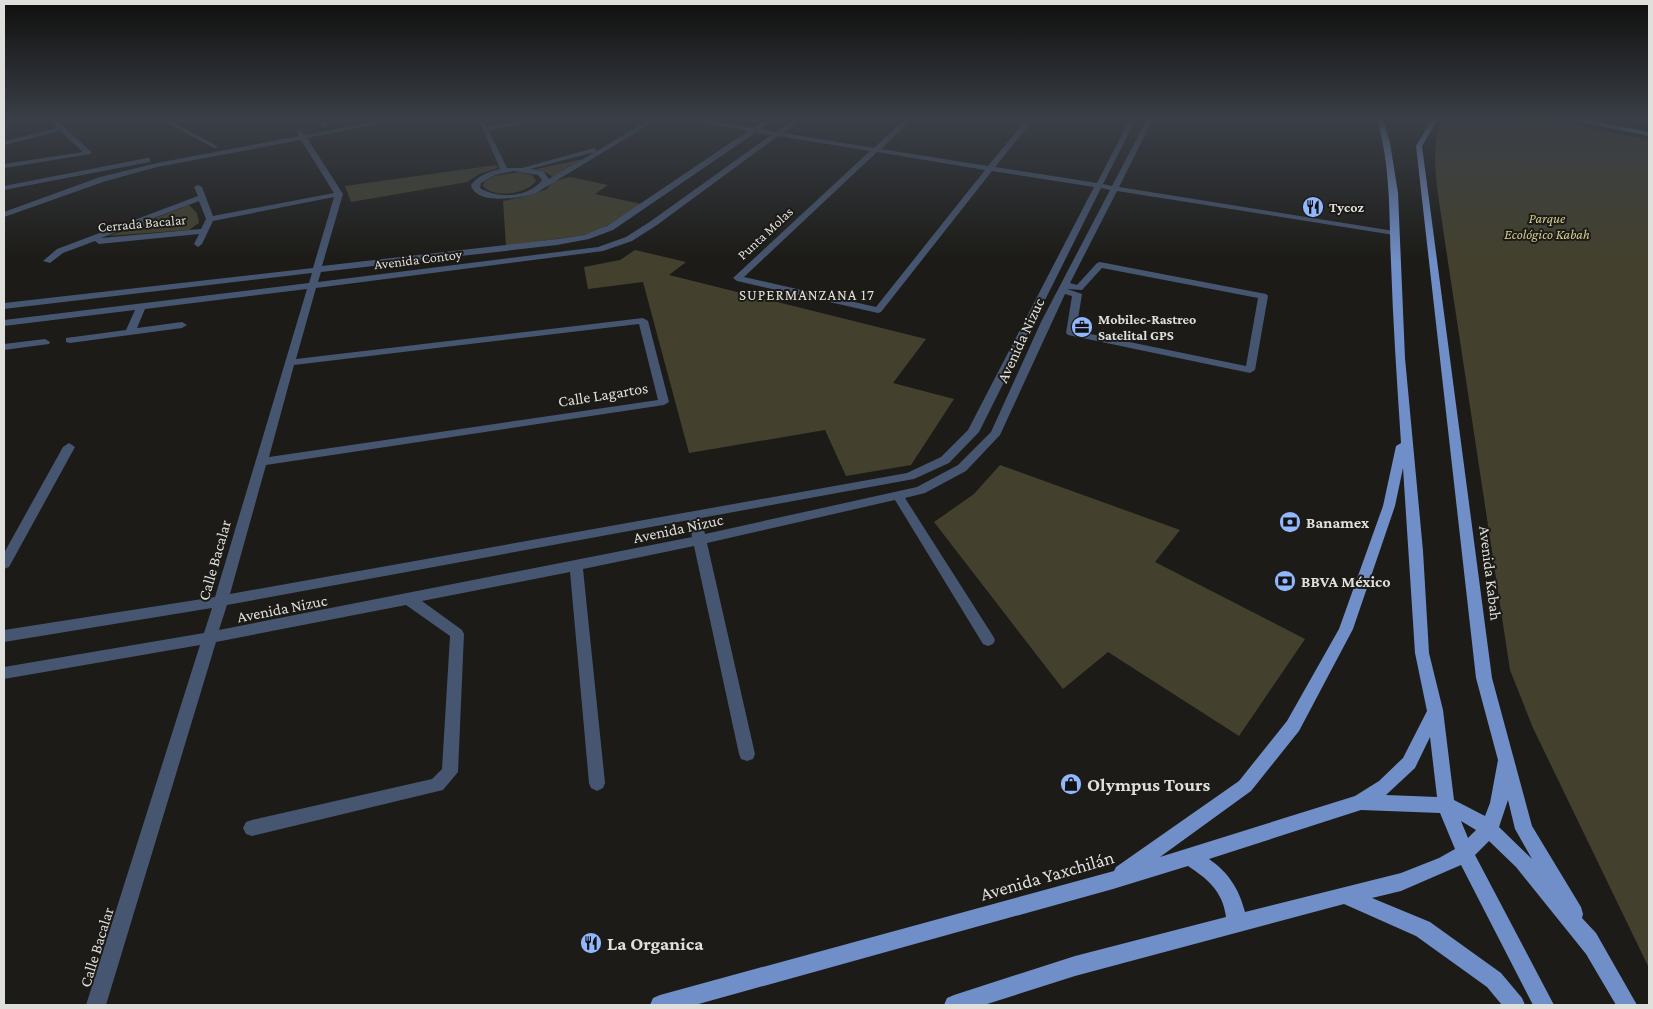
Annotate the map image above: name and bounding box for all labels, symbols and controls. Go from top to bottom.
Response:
restaurant icon: Tycoz [1301,195,1325,219]
place label: Tycoz [1329,199,1364,215]
street label: Punta Molas [734,203,796,263]
park label: Parque Ecológico Kabah [1504,210,1590,242]
street label: Cerrada Bacalar [97,211,187,235]
street label: Avenida Contoy [373,246,463,272]
district label: SUPERMANZANA 17 [739,287,875,303]
street label: Avenida Nizuc [993,295,1048,385]
place label: Mobilec-Rastreo Satelital GPS [1098,311,1196,343]
office icon: Mobilec-Rastreo Satelital GPS [1070,315,1094,339]
street label: Calle Lagartos [557,379,649,411]
bank icon: Banamex [1278,510,1302,534]
street label: Avenida Nizuc [632,511,725,546]
place label: Banamex [1306,514,1370,531]
street label: Calle Bacalar [195,518,234,602]
street label: Avenida Kabah [1476,525,1505,622]
bank icon: BBVA México [1273,569,1297,593]
place label: BBVA México [1301,573,1390,590]
street label: Avenida Nizuc [236,591,329,626]
shop icon: Olympus Tours [1059,772,1083,796]
place label: Olympus Tours [1087,774,1210,795]
street label: Avenida Yaxchilán [978,846,1116,905]
street label: Calle Bacalar [76,905,117,989]
restaurant icon: La Organica [579,931,603,955]
place label: La Organica [607,933,704,954]

